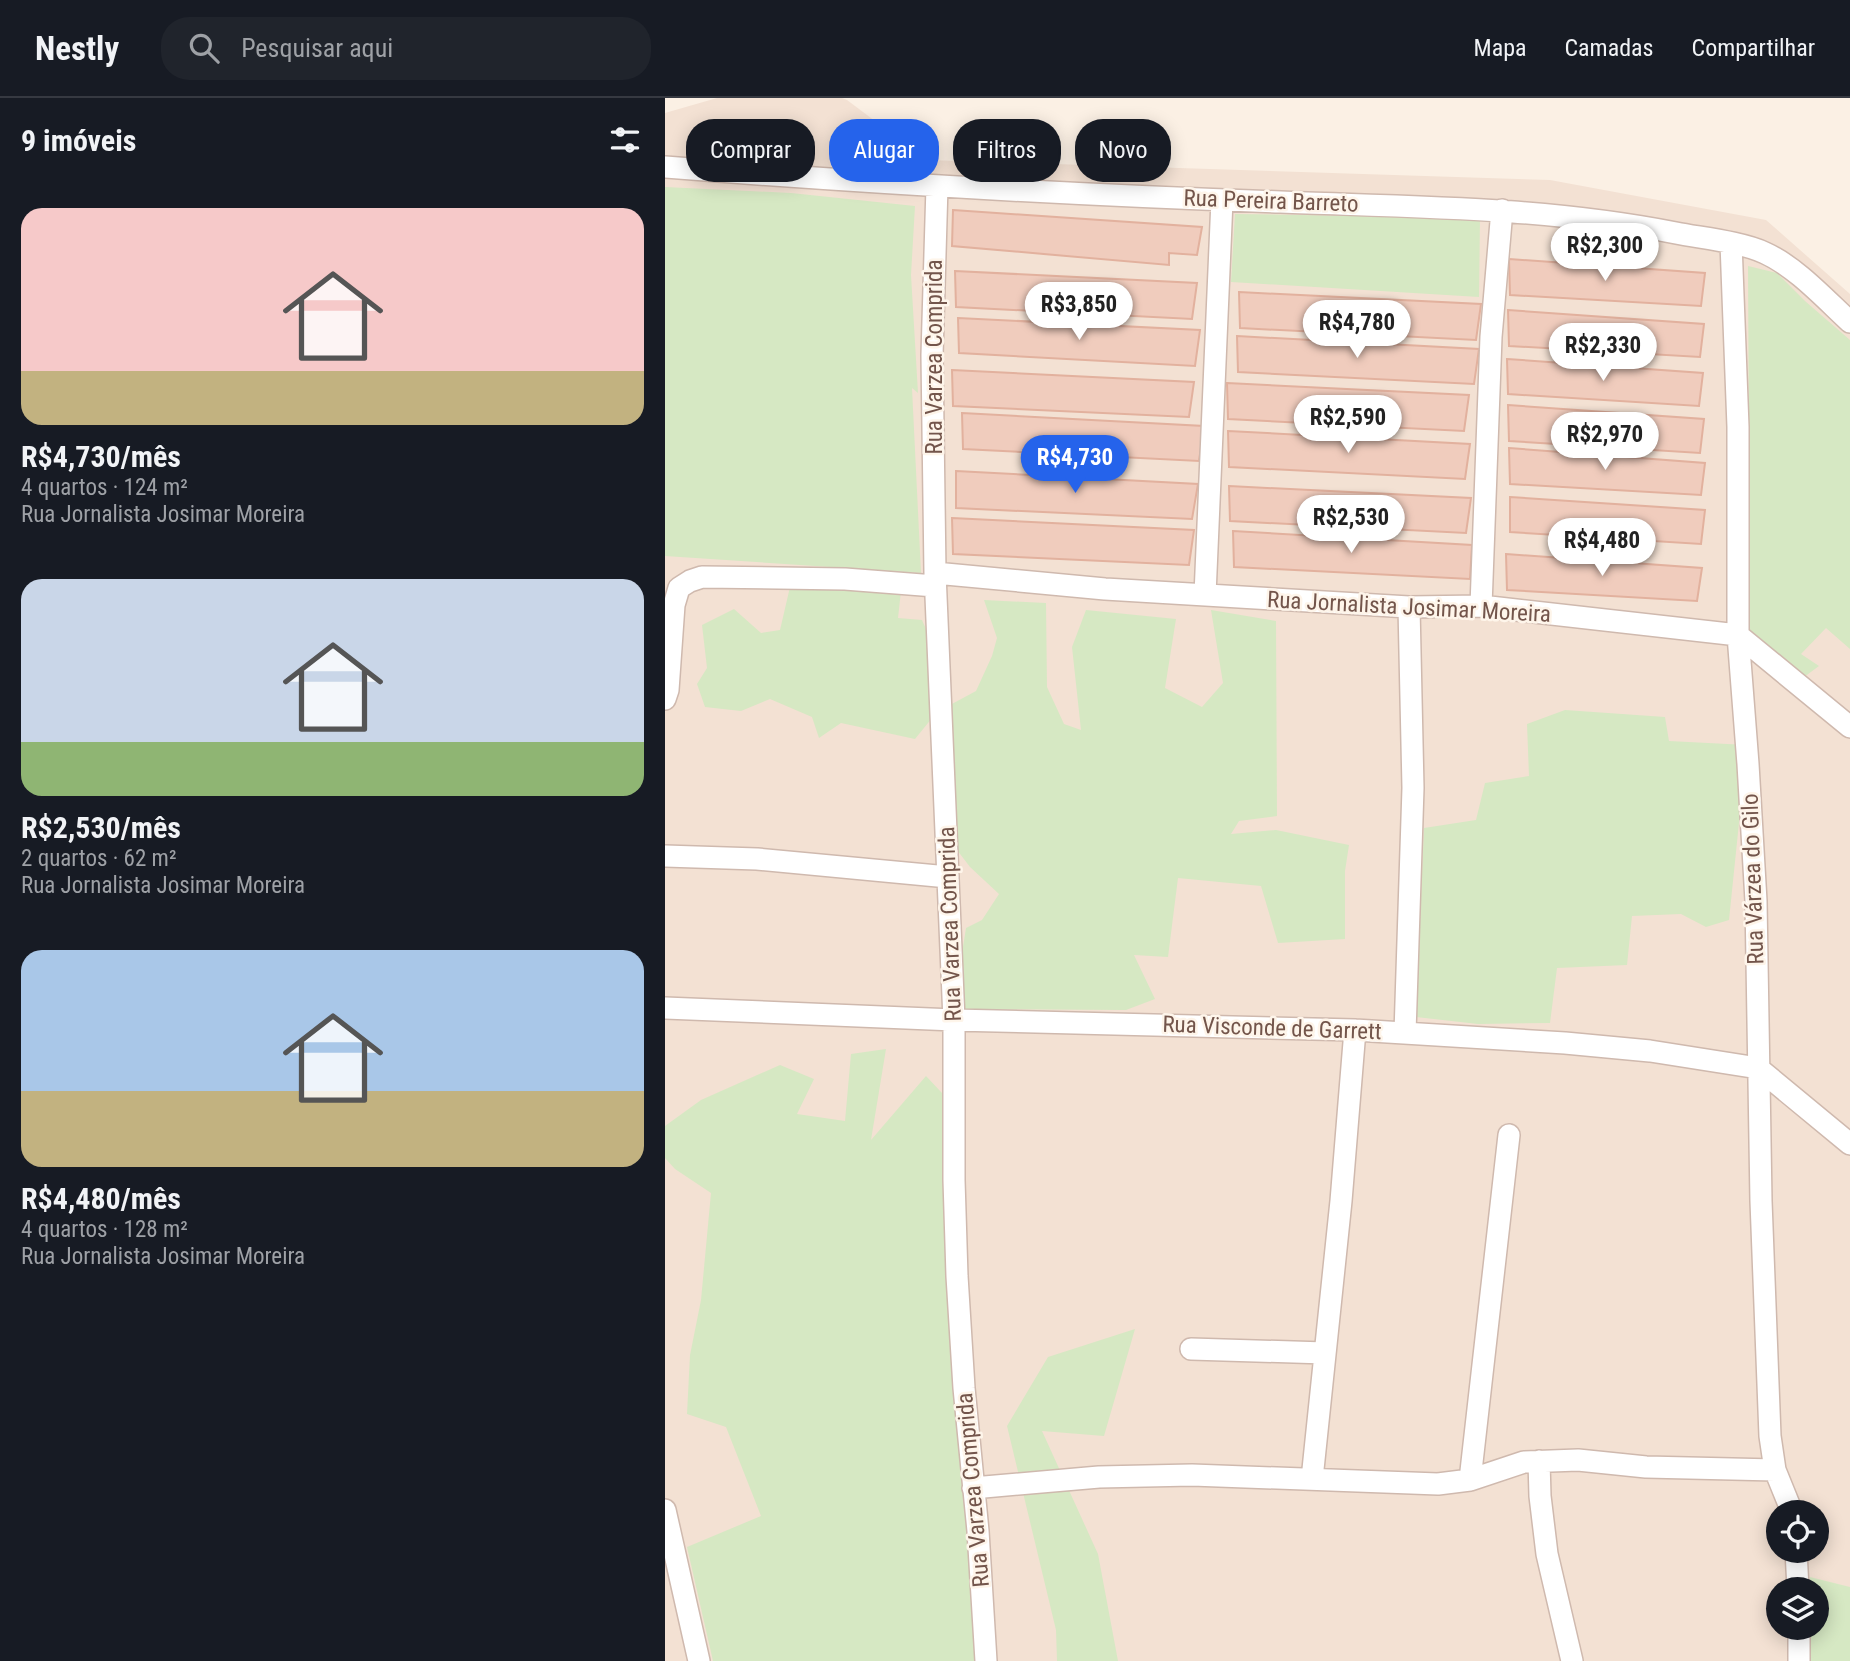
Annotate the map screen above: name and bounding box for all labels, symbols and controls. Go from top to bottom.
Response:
search box [161,17,651,80]
text: Nestly [35,29,119,68]
icon: search [185,29,223,67]
text: Pesquisar aqui [241,33,393,63]
text: Mapa [1474,34,1527,62]
text: Camadas [1565,34,1654,62]
text: Compartilhar [1692,34,1815,62]
chip: Comprar [686,119,815,182]
chip: Alugar [829,119,939,182]
chip: Filtros [953,119,1061,182]
chip: Novo [1075,119,1171,182]
icon: filters [606,121,644,159]
text: 9 imóveis [21,123,136,158]
street label: Rua Pereira Barreto [1183,184,1359,218]
pin: R$2,300 [1540,223,1670,283]
text: R$2,300 [1567,232,1643,259]
icon: home [270,253,396,379]
street label: Rua Varzea Comprida [921,260,948,454]
pin: R$3,850 [1014,282,1144,342]
text: R$3,850 [1041,291,1117,318]
pin: R$4,780 [1292,300,1422,360]
text: R$4,780 [1319,309,1395,336]
pin: R$2,330 [1538,324,1668,383]
text: R$2,330 [1565,332,1641,359]
pin: R$2,590 [1283,396,1413,455]
text: R$2,590 [1310,404,1386,431]
pin: R$2,970 [1540,412,1670,472]
text: R$2,970 [1567,421,1643,448]
pin: R$4,730 [1010,436,1140,495]
text: R$4,730/mês [21,439,181,474]
text: R$4,730 [1037,444,1113,471]
text: 4 quartos · 124 m² [21,474,188,501]
pin: R$2,530 [1286,496,1416,555]
text: Rua Jornalista Josimar Moreira [21,501,305,528]
text: R$2,530 [1313,504,1389,531]
pin: R$4,480 [1537,518,1667,578]
text: R$4,480 [1564,527,1640,554]
street label: Rua Jornalista Josimar Moreira [1266,586,1552,628]
icon: home [270,624,396,750]
street label: Rua Várzea do Gilo [1737,793,1769,965]
text: R$2,530/mês [21,810,181,845]
street label: Rua Varzea Comprida [933,826,967,1022]
text: 2 quartos · 62 m² [21,845,177,872]
text: Rua Jornalista Josimar Moreira [21,872,305,899]
icon: home [270,995,396,1121]
street label: Rua Visconde de Garrett [1162,1011,1382,1045]
text: R$4,480/mês [21,1181,181,1216]
text: 4 quartos · 128 m² [21,1216,188,1243]
text: Rua Jornalista Josimar Moreira [21,1243,305,1270]
street label: Rua Varzea Comprida [951,1392,995,1588]
map controls [1766,1500,1829,1640]
button: locate [1766,1500,1829,1563]
button: layers [1766,1577,1829,1640]

